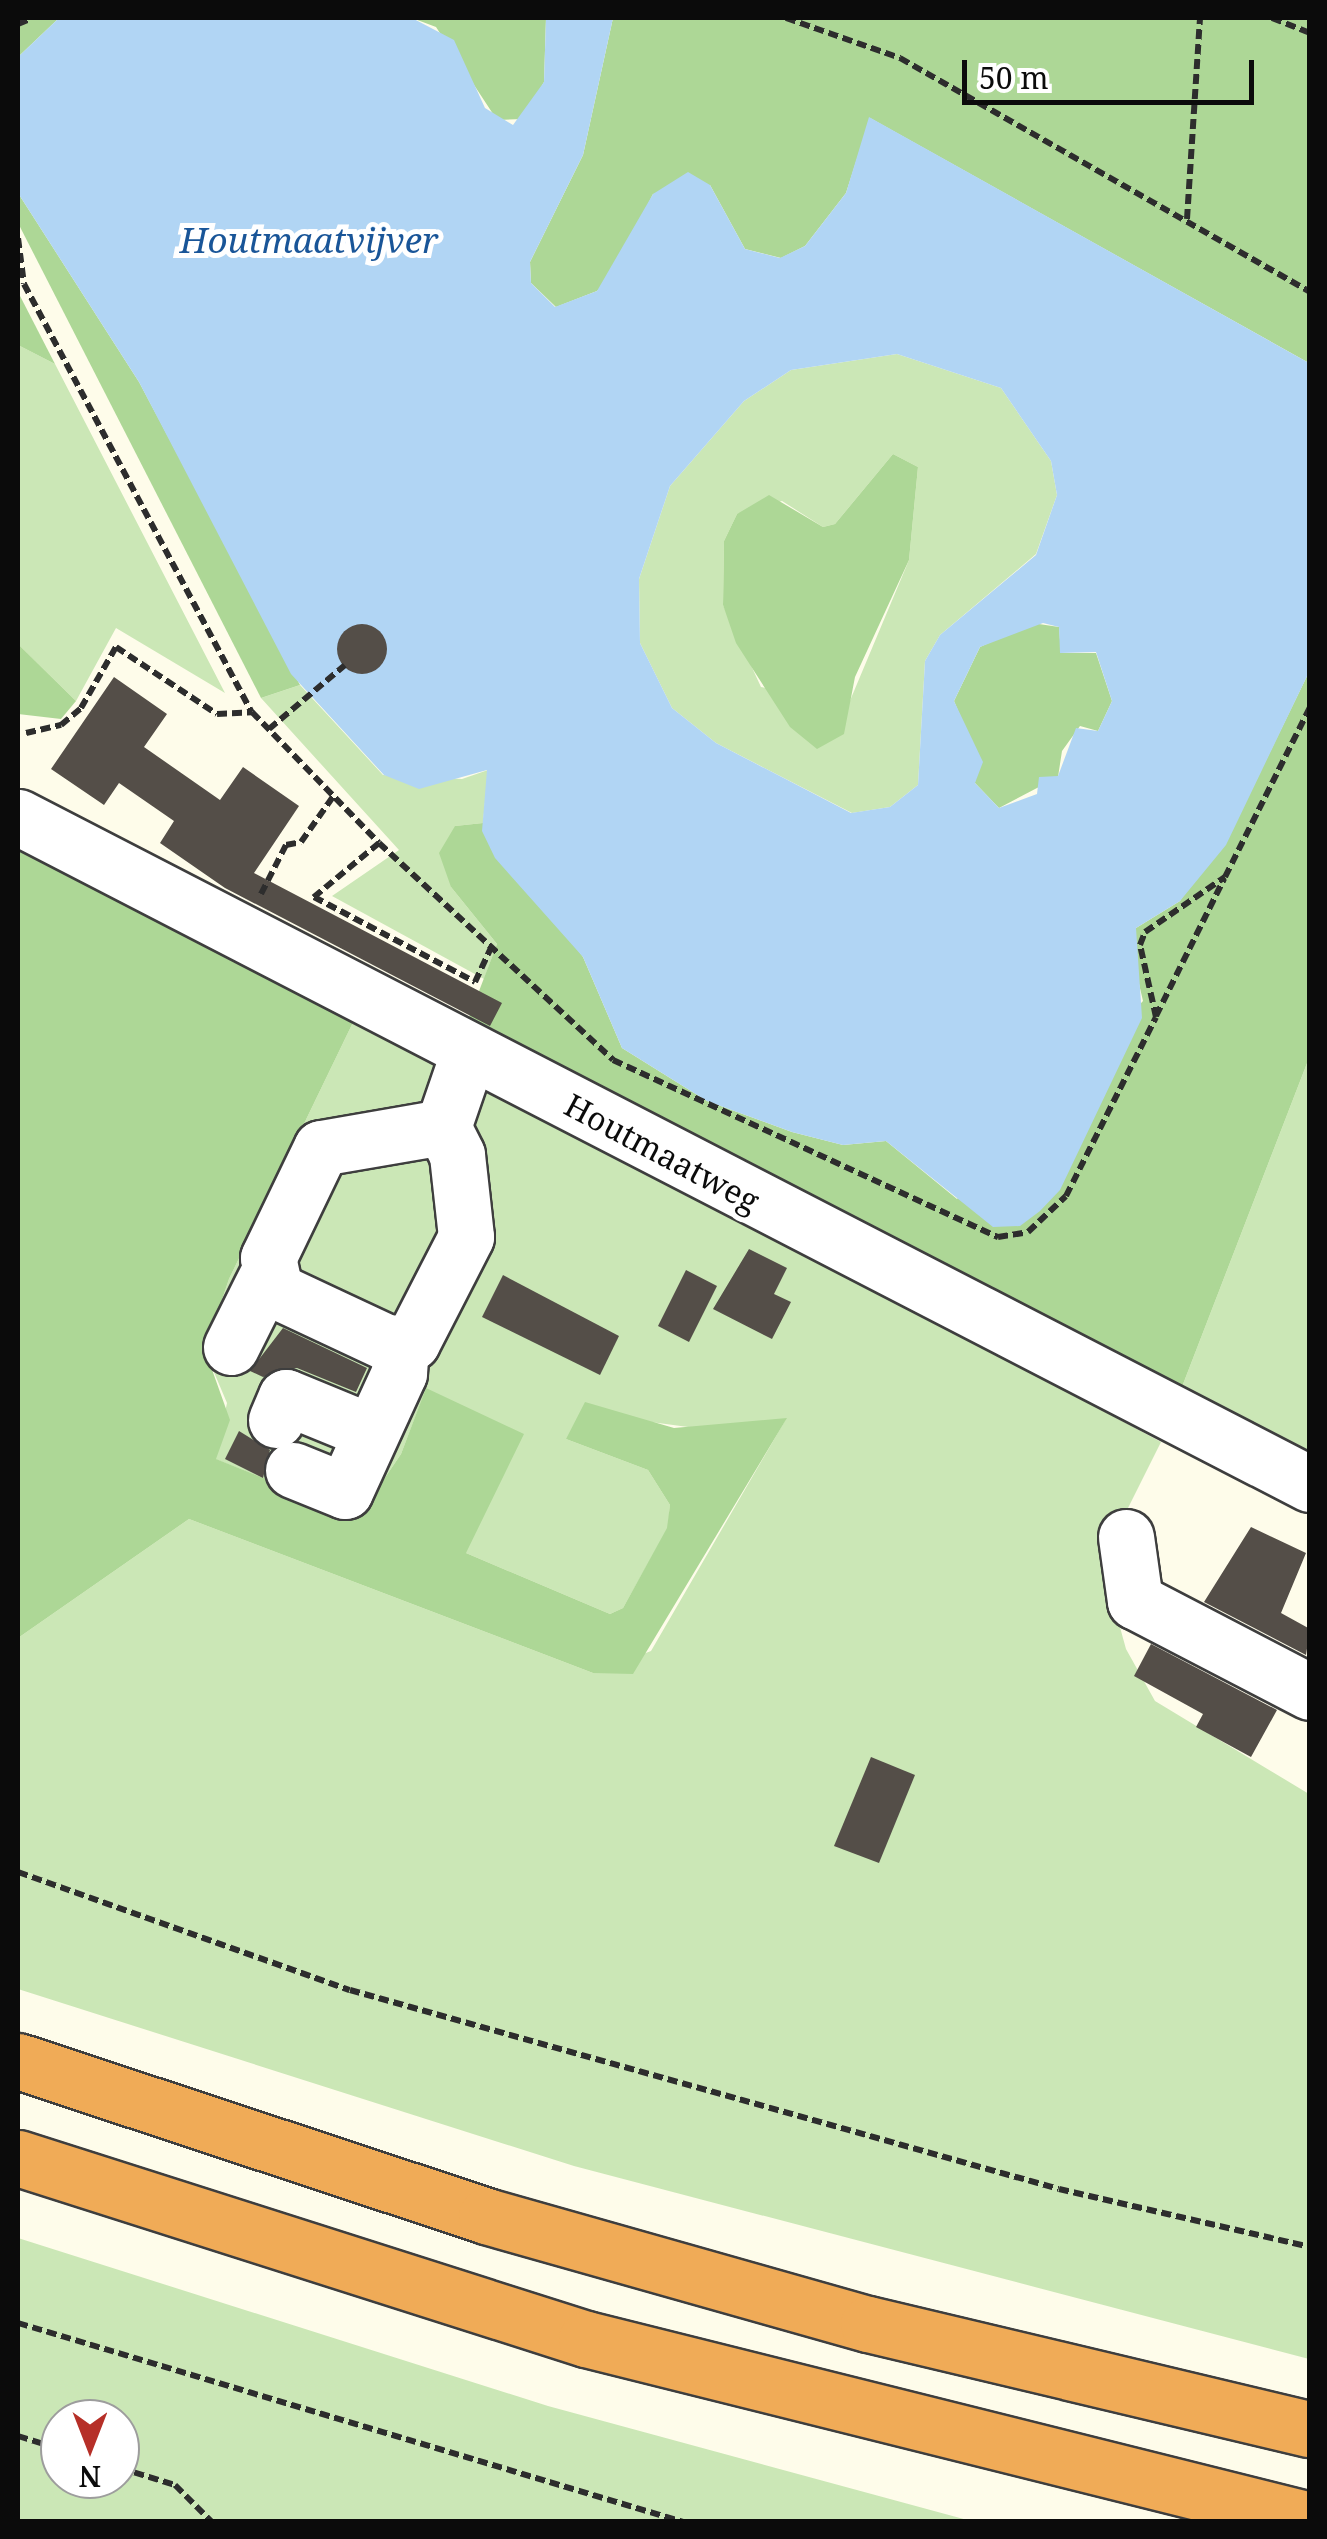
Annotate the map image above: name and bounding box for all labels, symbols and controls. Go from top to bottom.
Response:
scale bar [967,40,1260,102]
text: 50 m [979,57,1049,98]
water label: Houtmaatvijver [180,219,438,261]
street label: Houtmaatweg [558,1086,766,1220]
north arrow [40,2399,140,2499]
text: N [79,2458,101,2496]

